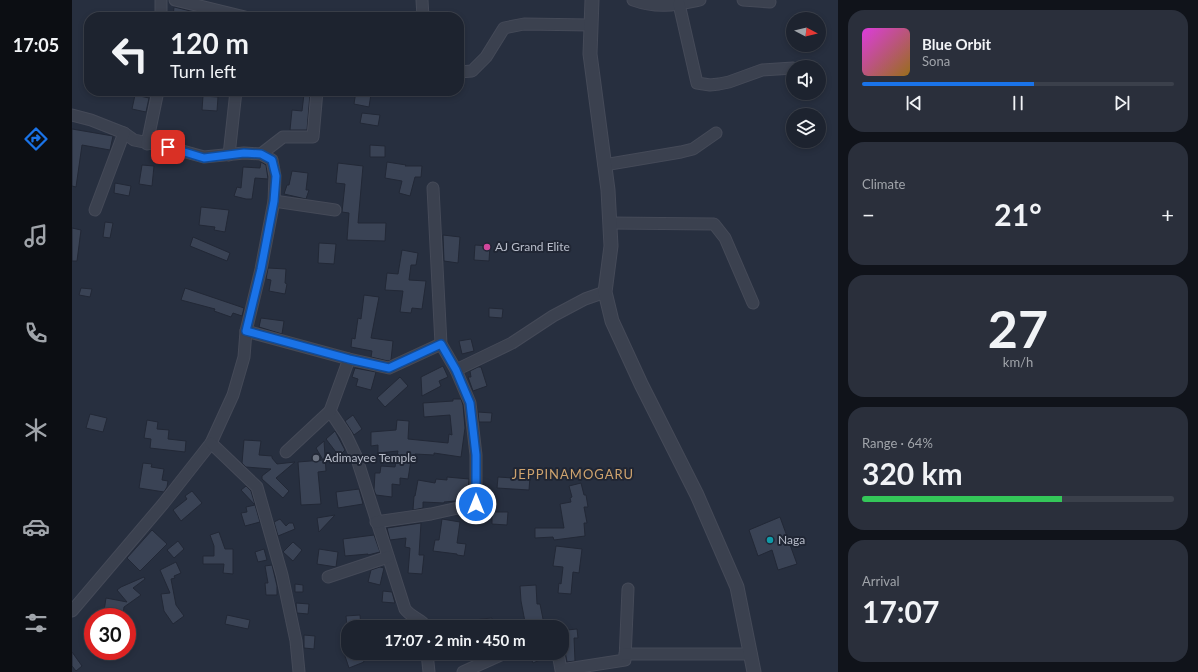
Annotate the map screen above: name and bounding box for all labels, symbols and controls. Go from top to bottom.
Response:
north arrow [786,12,826,52]
map controls [786,12,826,148]
text: 120 m [170,26,249,60]
icon: left [104,28,156,80]
text: 17:05 [13,34,59,56]
text: Blue Orbit [922,35,991,53]
text: Sona [922,53,950,69]
text: Turn left [170,60,236,82]
button: sound [786,60,826,100]
icon: previous [903,92,925,114]
icon: pause [1007,92,1029,114]
icon: next [1111,92,1133,114]
button: layers [786,108,826,148]
icon: directions [22,125,50,153]
pin [151,130,185,164]
icon: arrive [157,136,179,158]
text: Climate [862,176,905,192]
text: 21° [994,196,1042,232]
text: − [862,201,875,228]
text: + [1161,201,1174,228]
icon: music [22,222,50,250]
place label: AJ Grand Elite [495,239,570,254]
marker: AJ Grand Elite [482,242,492,252]
text: 27 [988,297,1048,359]
icon: phone [22,319,50,347]
text: km/h [1003,354,1033,370]
icon: climate [22,416,50,444]
text: Range · 64% [862,435,933,451]
place label: Adimayee Temple [324,450,416,465]
marker: Adimayee Temple [311,453,321,463]
text: 320 km [862,455,963,491]
district label: JEPPINAMOGARU [512,466,634,482]
position arrow [455,483,497,525]
icon: car [22,513,50,541]
place label: Naga [778,532,805,547]
marker: Naga [765,535,775,545]
text: Arrival [862,573,899,589]
text: 17:07 [862,593,939,629]
speed limit sign: 30 [84,608,136,660]
icon: filters [22,609,50,637]
text: 17:07 · 2 min · 450 m [385,631,525,649]

